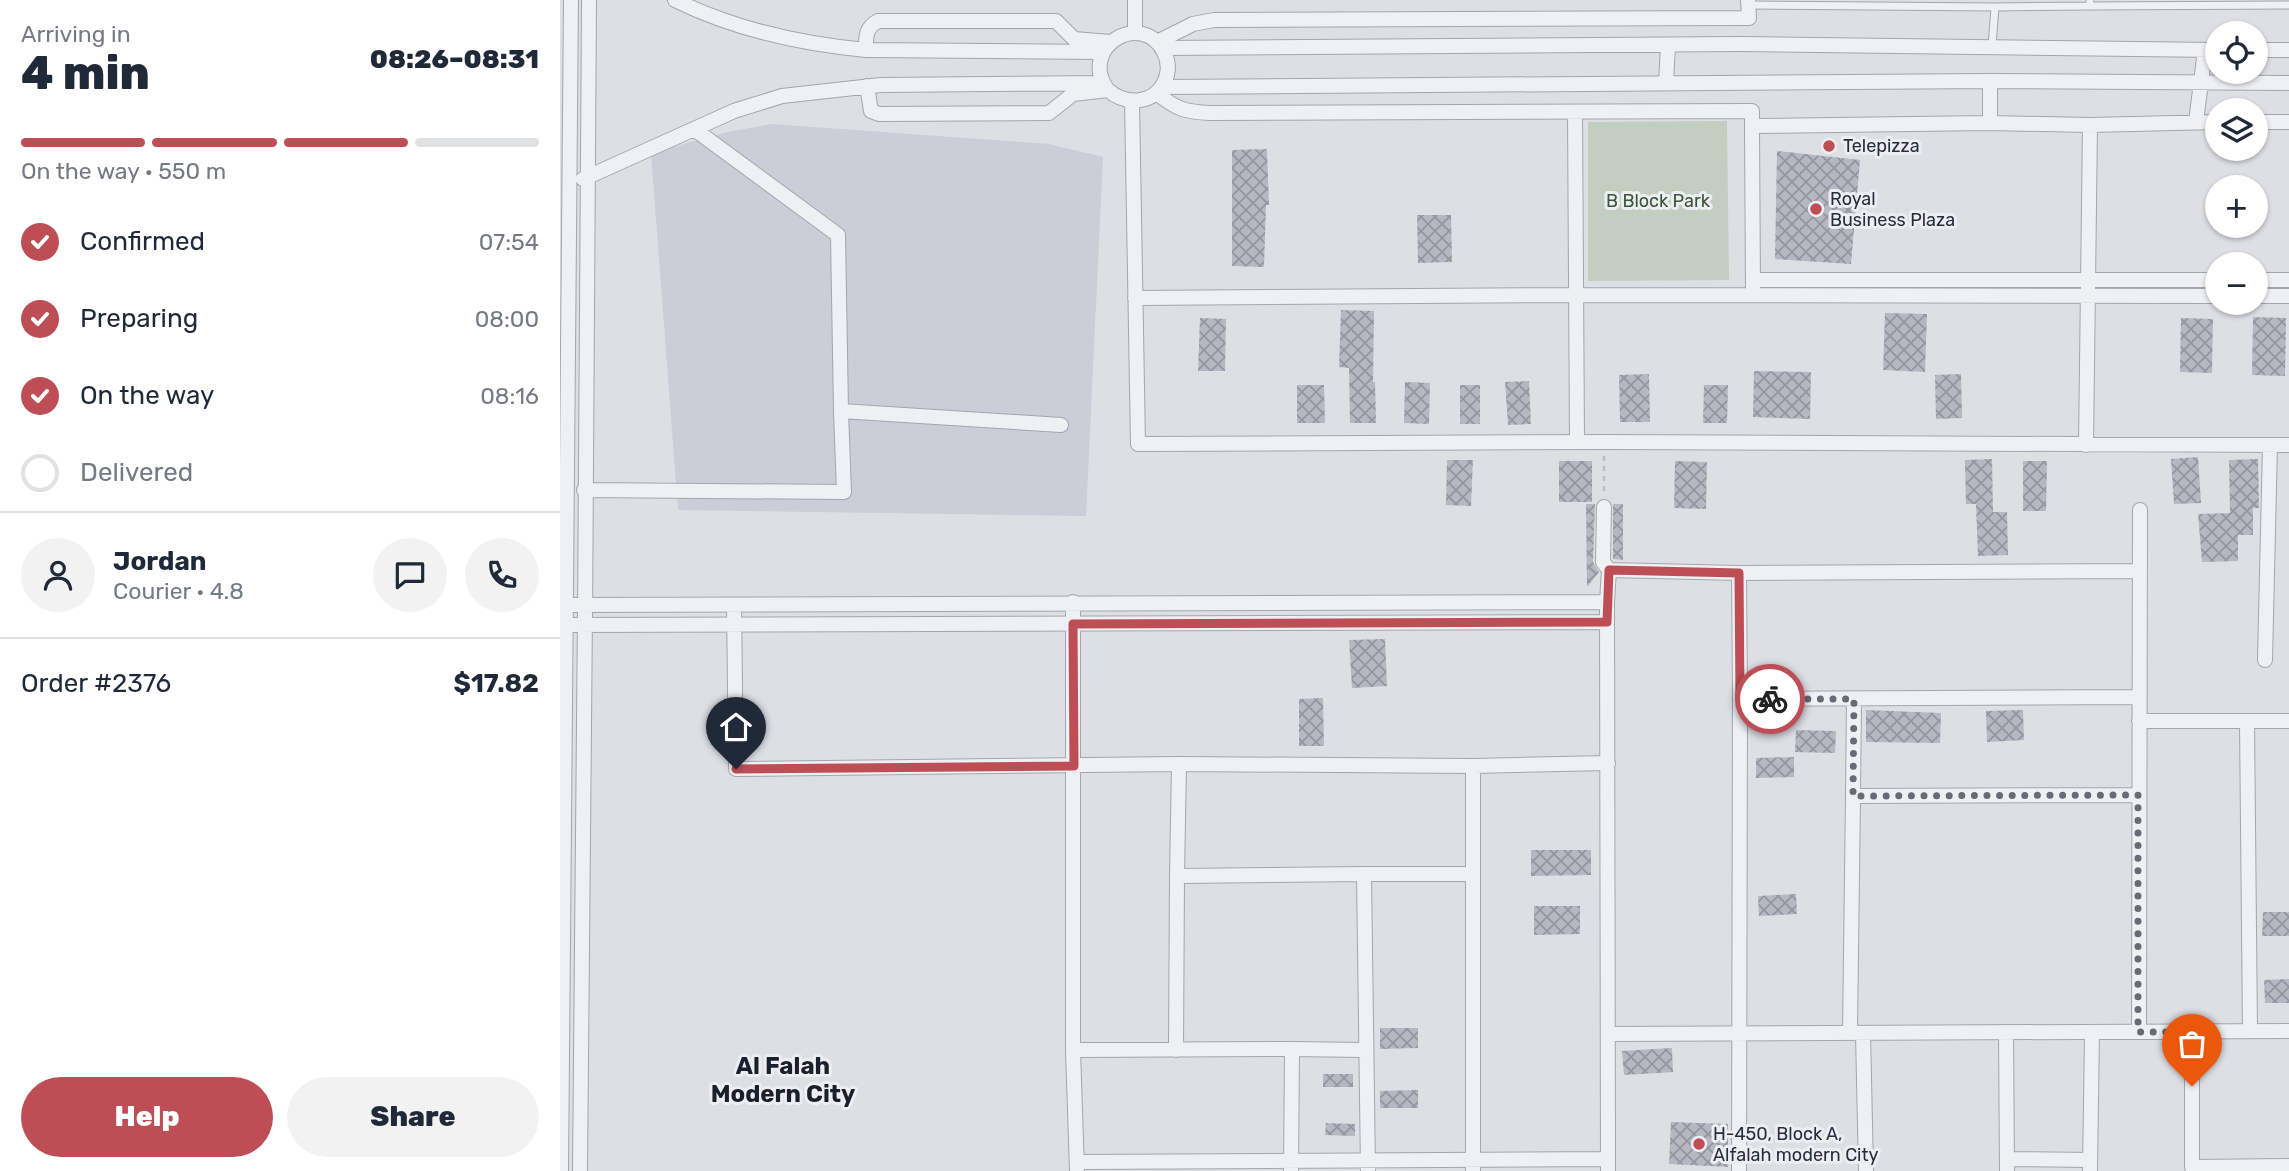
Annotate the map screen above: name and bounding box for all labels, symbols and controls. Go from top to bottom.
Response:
text: Arriving in [21,20,131,48]
map controls [2205,21,2268,315]
button: locate [2205,21,2268,84]
text: 08:26–08:31 [370,44,539,75]
text: 4 min [21,46,150,101]
button: layers [2205,98,2268,161]
place label: Telepizza [1843,135,1920,157]
marker: Telepizza [1821,138,1837,154]
text: On the way · 550 m [21,157,226,185]
button: + [2205,175,2268,238]
place label: Royal Business Plaza [1830,188,1955,231]
park label: B Block Park [1606,190,1711,212]
marker: Royal Business Plaza [1808,201,1824,217]
icon: check [21,223,59,261]
text: Confirmed [80,226,205,257]
text: 07:54 [479,228,539,256]
button: − [2205,252,2268,315]
icon: check [21,300,59,338]
text: Preparing [80,303,198,334]
text: 08:00 [475,305,539,333]
icon: check [21,377,59,415]
text: On the way [80,380,214,411]
text: 08:16 [480,382,539,410]
text: Delivered [80,457,193,488]
button: person [21,538,95,612]
button: chat [373,538,447,612]
button: phone [465,538,539,612]
text: Jordan [113,546,206,577]
text: Courier · 4.8 [113,577,244,605]
courier [1735,664,1805,734]
text: Order #2376 [21,668,171,699]
text: $17.82 [454,668,539,699]
icon: bike [1751,680,1789,718]
pin [706,697,766,769]
icon: home [717,708,755,746]
pin [2162,1014,2222,1086]
icon: bag [2173,1025,2211,1063]
district label: Al Falah Modern City [711,1052,855,1108]
button: Help [21,1077,273,1157]
button: Share [287,1077,539,1157]
place label: H-450, Block A, Alfalah modern City [1713,1123,1879,1166]
marker: H-450, Block A, Alfalah modern City [1691,1136,1707,1152]

